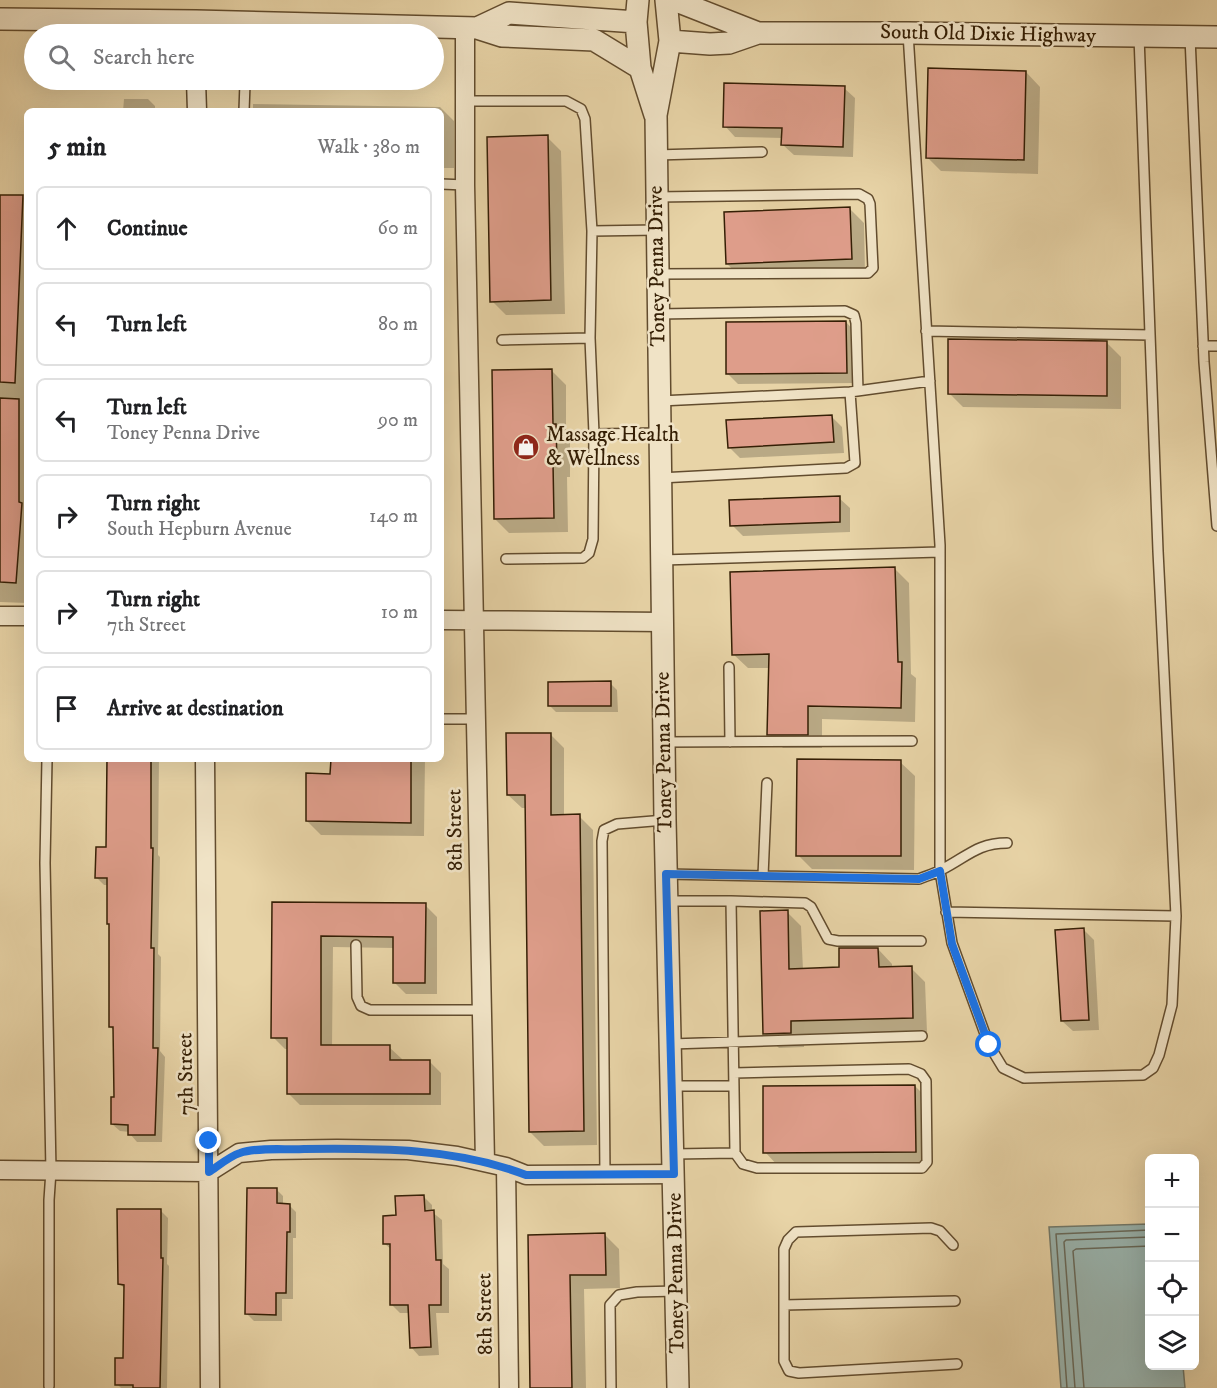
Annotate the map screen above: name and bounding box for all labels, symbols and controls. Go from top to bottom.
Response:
street label: South Old Dixie Highway [880,19,1097,49]
search box [24,24,444,90]
icon: search [45,41,78,74]
text: Search here [93,44,195,71]
text: 5 min [48,131,106,164]
text: Walk · 380 m [318,135,420,160]
street label: Toney Penna Drive [643,185,671,347]
icon: ahead [50,212,83,245]
text: Continue [107,215,188,242]
text: 60 m [378,216,418,241]
icon: left [50,308,83,341]
text: Turn left [107,311,187,338]
text: 80 m [378,312,418,337]
text: Turn left [107,394,187,421]
icon: left [50,404,83,437]
text: 90 m [378,408,418,433]
text: Toney Penna Drive [107,421,260,446]
place label: Massage Health & Wellness [546,422,679,472]
shop icon: Massage Health & Wellness [511,432,541,462]
text: Turn right [107,490,200,517]
icon: right [50,500,83,533]
text: 140 m [369,504,418,529]
text: South Hepburn Avenue [107,517,292,542]
text: Turn right [107,586,200,613]
icon: right [50,596,83,629]
text: 10 m [381,600,418,625]
text: 7th Street [107,613,186,638]
street label: Toney Penna Drive [650,671,678,833]
icon: arrive [50,692,83,725]
text: Arrive at destination [107,695,284,722]
street label: 8th Street [441,788,469,871]
route start [975,1031,1001,1057]
street label: 7th Street [172,1032,200,1116]
route end [195,1127,221,1153]
map controls [1145,1154,1199,1370]
button: + [1145,1154,1199,1208]
street label: Toney Penna Drive [662,1192,690,1354]
button: − [1145,1208,1199,1262]
button: locate [1145,1262,1199,1316]
street label: 8th Street [471,1272,499,1355]
button: layers [1145,1316,1199,1370]

